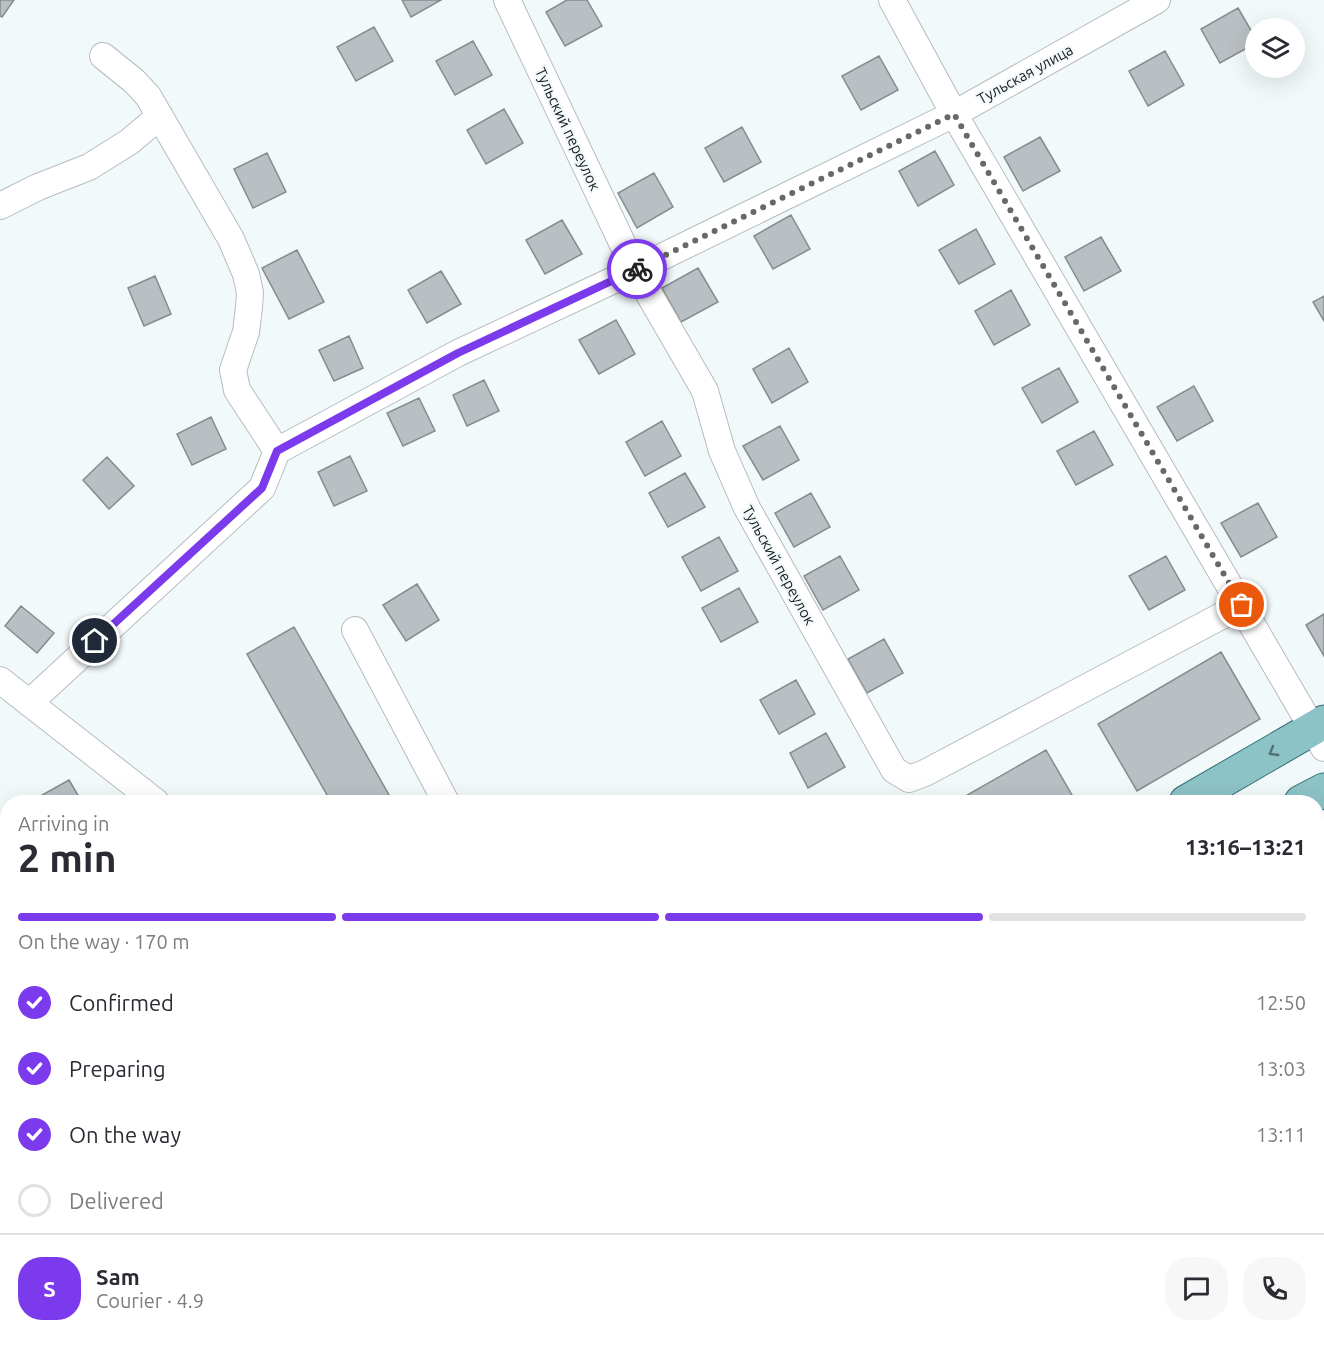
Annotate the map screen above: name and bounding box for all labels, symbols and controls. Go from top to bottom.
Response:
map controls [1245,18,1305,78]
button: layers [1245,18,1305,78]
street label: Тульская улица [974,41,1076,107]
street label: Тульский переулок [532,65,604,193]
courier [607,239,667,299]
icon: bike [621,253,654,286]
street label: Тульский переулок [739,502,819,628]
pin [1216,579,1267,630]
icon: bag [1225,588,1258,621]
pin [69,615,120,666]
icon: home [78,624,111,657]
one-way arrow [1269,744,1280,756]
text: Arriving in [18,812,109,835]
text: 13:16–13:21 [1185,834,1306,859]
text: 2 min [18,836,117,879]
text: On the way · 170 m [18,930,190,953]
icon: check [18,986,51,1019]
text: Confirmed [69,990,174,1015]
text: 12:50 [1256,991,1306,1014]
icon: check [18,1052,51,1085]
text: Preparing [69,1056,166,1081]
text: 13:03 [1256,1057,1306,1080]
icon: check [18,1118,51,1151]
text: On the way [69,1122,181,1147]
text: 13:11 [1256,1123,1306,1146]
text: Delivered [69,1188,164,1213]
button: chat [1165,1257,1228,1320]
button: phone [1243,1257,1306,1320]
text: Sam [96,1264,140,1289]
text: S [43,1276,56,1301]
text: Courier · 4.9 [96,1289,204,1312]

